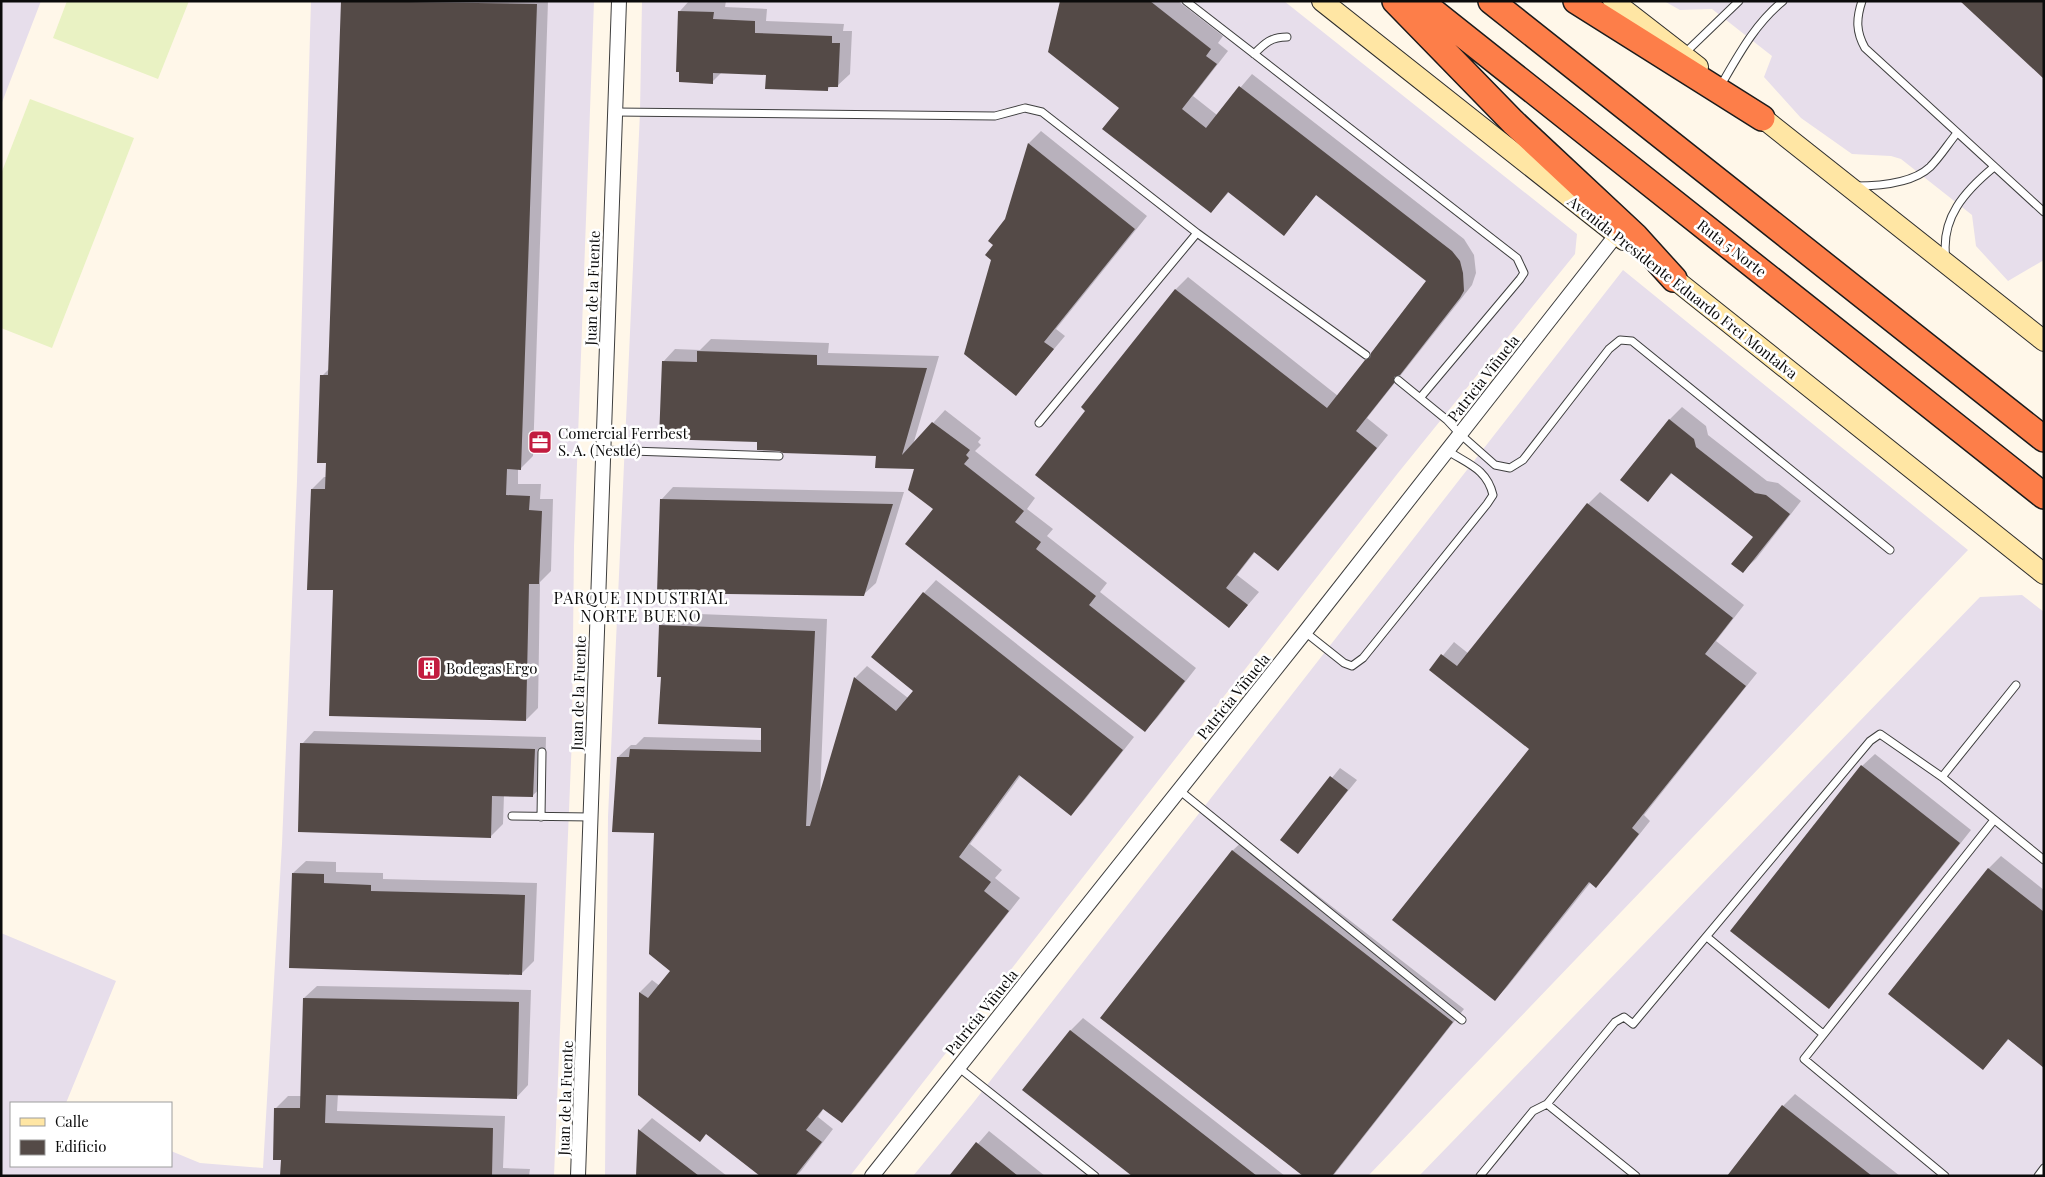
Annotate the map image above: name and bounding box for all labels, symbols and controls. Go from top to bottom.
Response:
street label: Avenida Presidente Eduardo Frei Montalva [1563,190,1802,383]
street label: Ruta 5 Norte [1693,215,1771,281]
street label: Juan de la Fuente [580,230,604,347]
street label: Patricia Viñuela [1443,330,1524,426]
place label: Comercial Ferrbest S. A. (Nestlé) [558,423,689,460]
office icon: Comercial Ferrbest S. A. (Nestlé) [527,429,553,455]
district label: PARQUE INDUSTRIAL NORTE BUENO [554,587,728,626]
street label: Juan de la Fuente [566,635,590,752]
street label: Patricia Viñuela [1192,648,1274,743]
building icon: Bodegas Ergo [416,655,442,681]
place label: Bodegas Ergo [446,658,537,678]
street label: Patricia Viñuela [940,964,1022,1059]
street label: Juan de la Fuente [553,1040,577,1157]
legend [10,1102,172,1167]
text: Calle [55,1111,89,1131]
text: Edificio [55,1136,106,1156]

